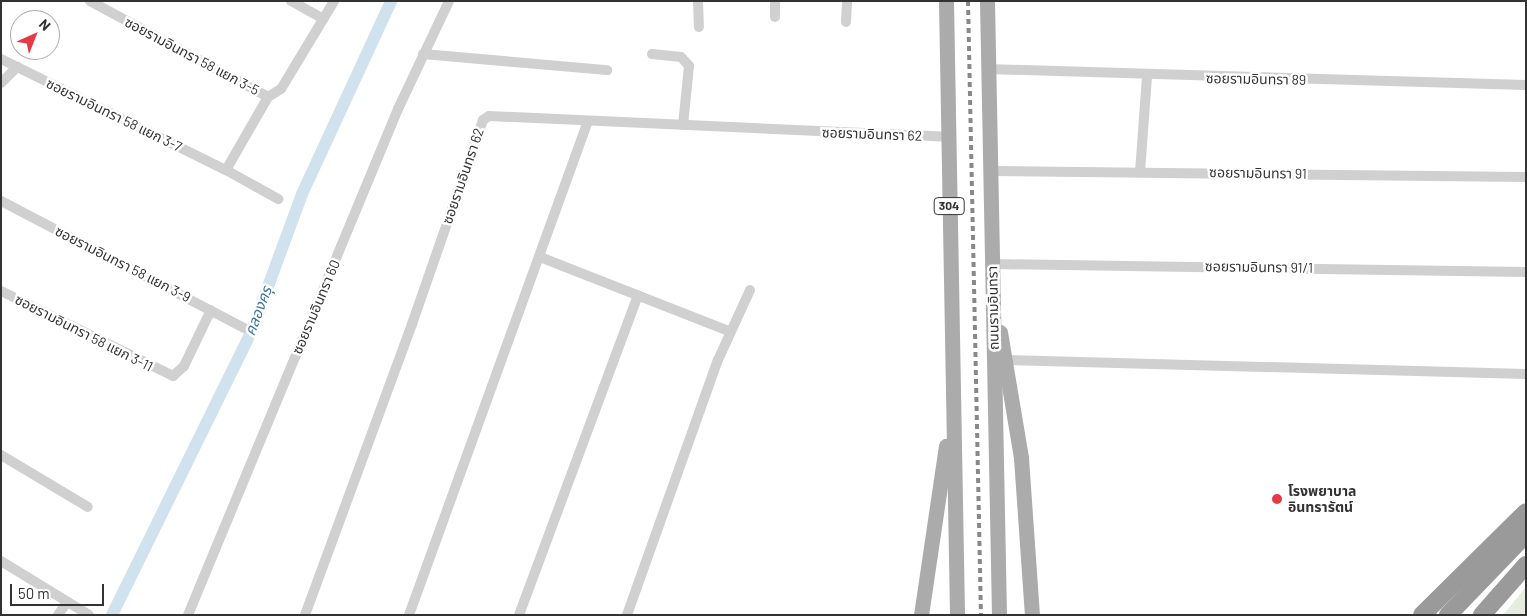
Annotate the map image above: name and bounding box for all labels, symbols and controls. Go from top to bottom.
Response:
north arrow [10,10,60,60]
street label: ซอยรามอินทรา 58 แยก 3-5 [122,13,262,99]
text: N [36,15,54,34]
street label: ซอยรามอินทรา 89 [1206,70,1306,88]
street label: ซอยรามอินทรา 58 แยก 3-7 [43,75,185,155]
street label: ซอยรามอินทรา 62 [822,124,922,144]
street label: ซอยรามอินทรา 62 [439,126,487,226]
street label: ซอยรามอินทรา 91 [1209,164,1307,182]
road number: 304 [933,197,965,216]
street label: ซอยรามอินทรา 58 แยก 3-9 [52,222,194,306]
street label: ซอยรามอินทรา 60 [289,257,343,357]
street label: ซอยรามอินทรา 91/1 [1205,258,1313,276]
street label: ถนนรามอินทรา [984,266,1002,350]
water label: คลองครุ [240,284,276,338]
street label: ซอยรามอินทรา 58 แยก 3-11 [12,291,156,375]
place label: โรงพยาบาล อินทรารัตน์ [1288,483,1356,516]
marker: โรงพยาบาล อินทรารัตน์ [1270,492,1284,506]
scale bar [12,574,106,606]
text: 50 m [18,584,50,602]

